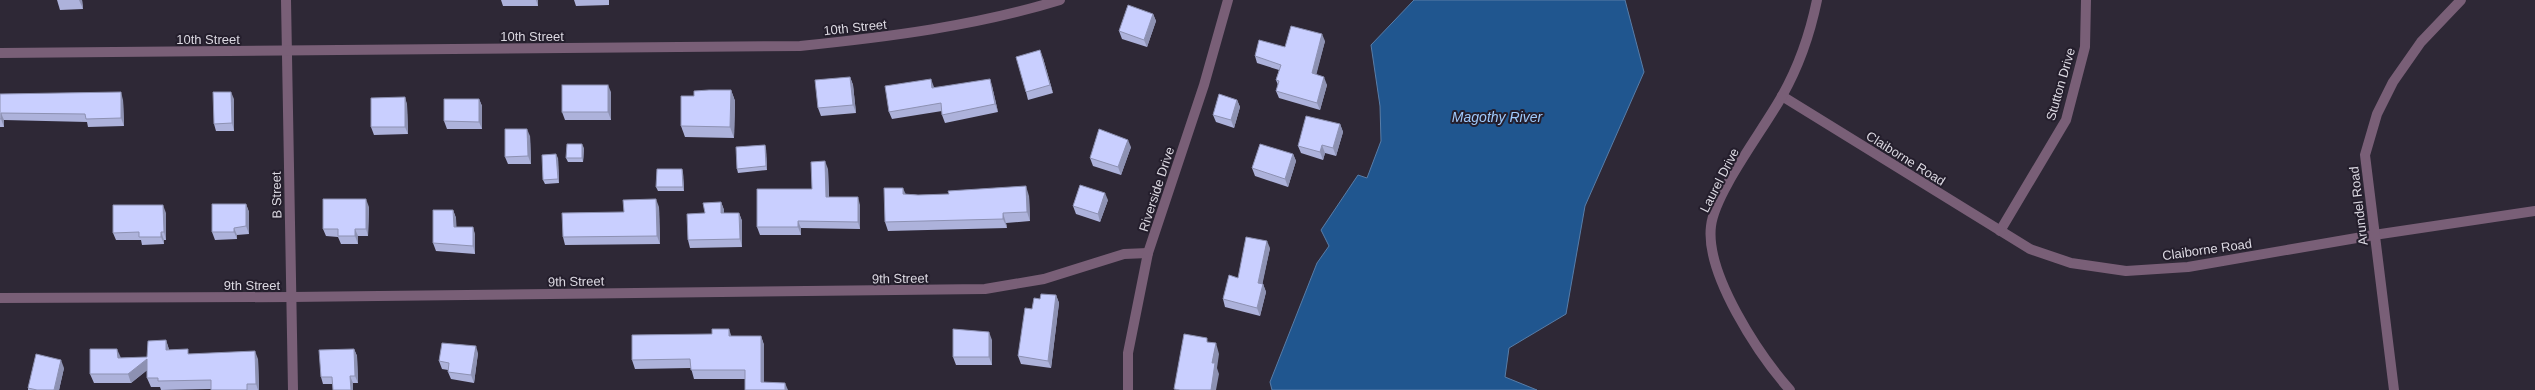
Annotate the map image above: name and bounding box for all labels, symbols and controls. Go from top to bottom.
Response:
street label: 10th Street [823,17,888,38]
street label: 10th Street [500,29,564,44]
street label: 10th Street [176,32,240,47]
street label: Stutton Drive [2043,46,2078,122]
water label: Magothy River [1452,109,1543,125]
street label: Claiborne Road [1863,128,1948,189]
street label: Riverside Drive [1136,145,1177,233]
street label: Laurel Drive [1697,146,1742,215]
street label: Arundel Road [2346,166,2371,246]
street label: B Street [269,171,284,219]
street label: Claiborne Road [2161,236,2253,263]
street label: 9th Street [872,271,929,286]
street label: 9th Street [548,274,605,289]
street label: 9th Street [224,278,281,293]

